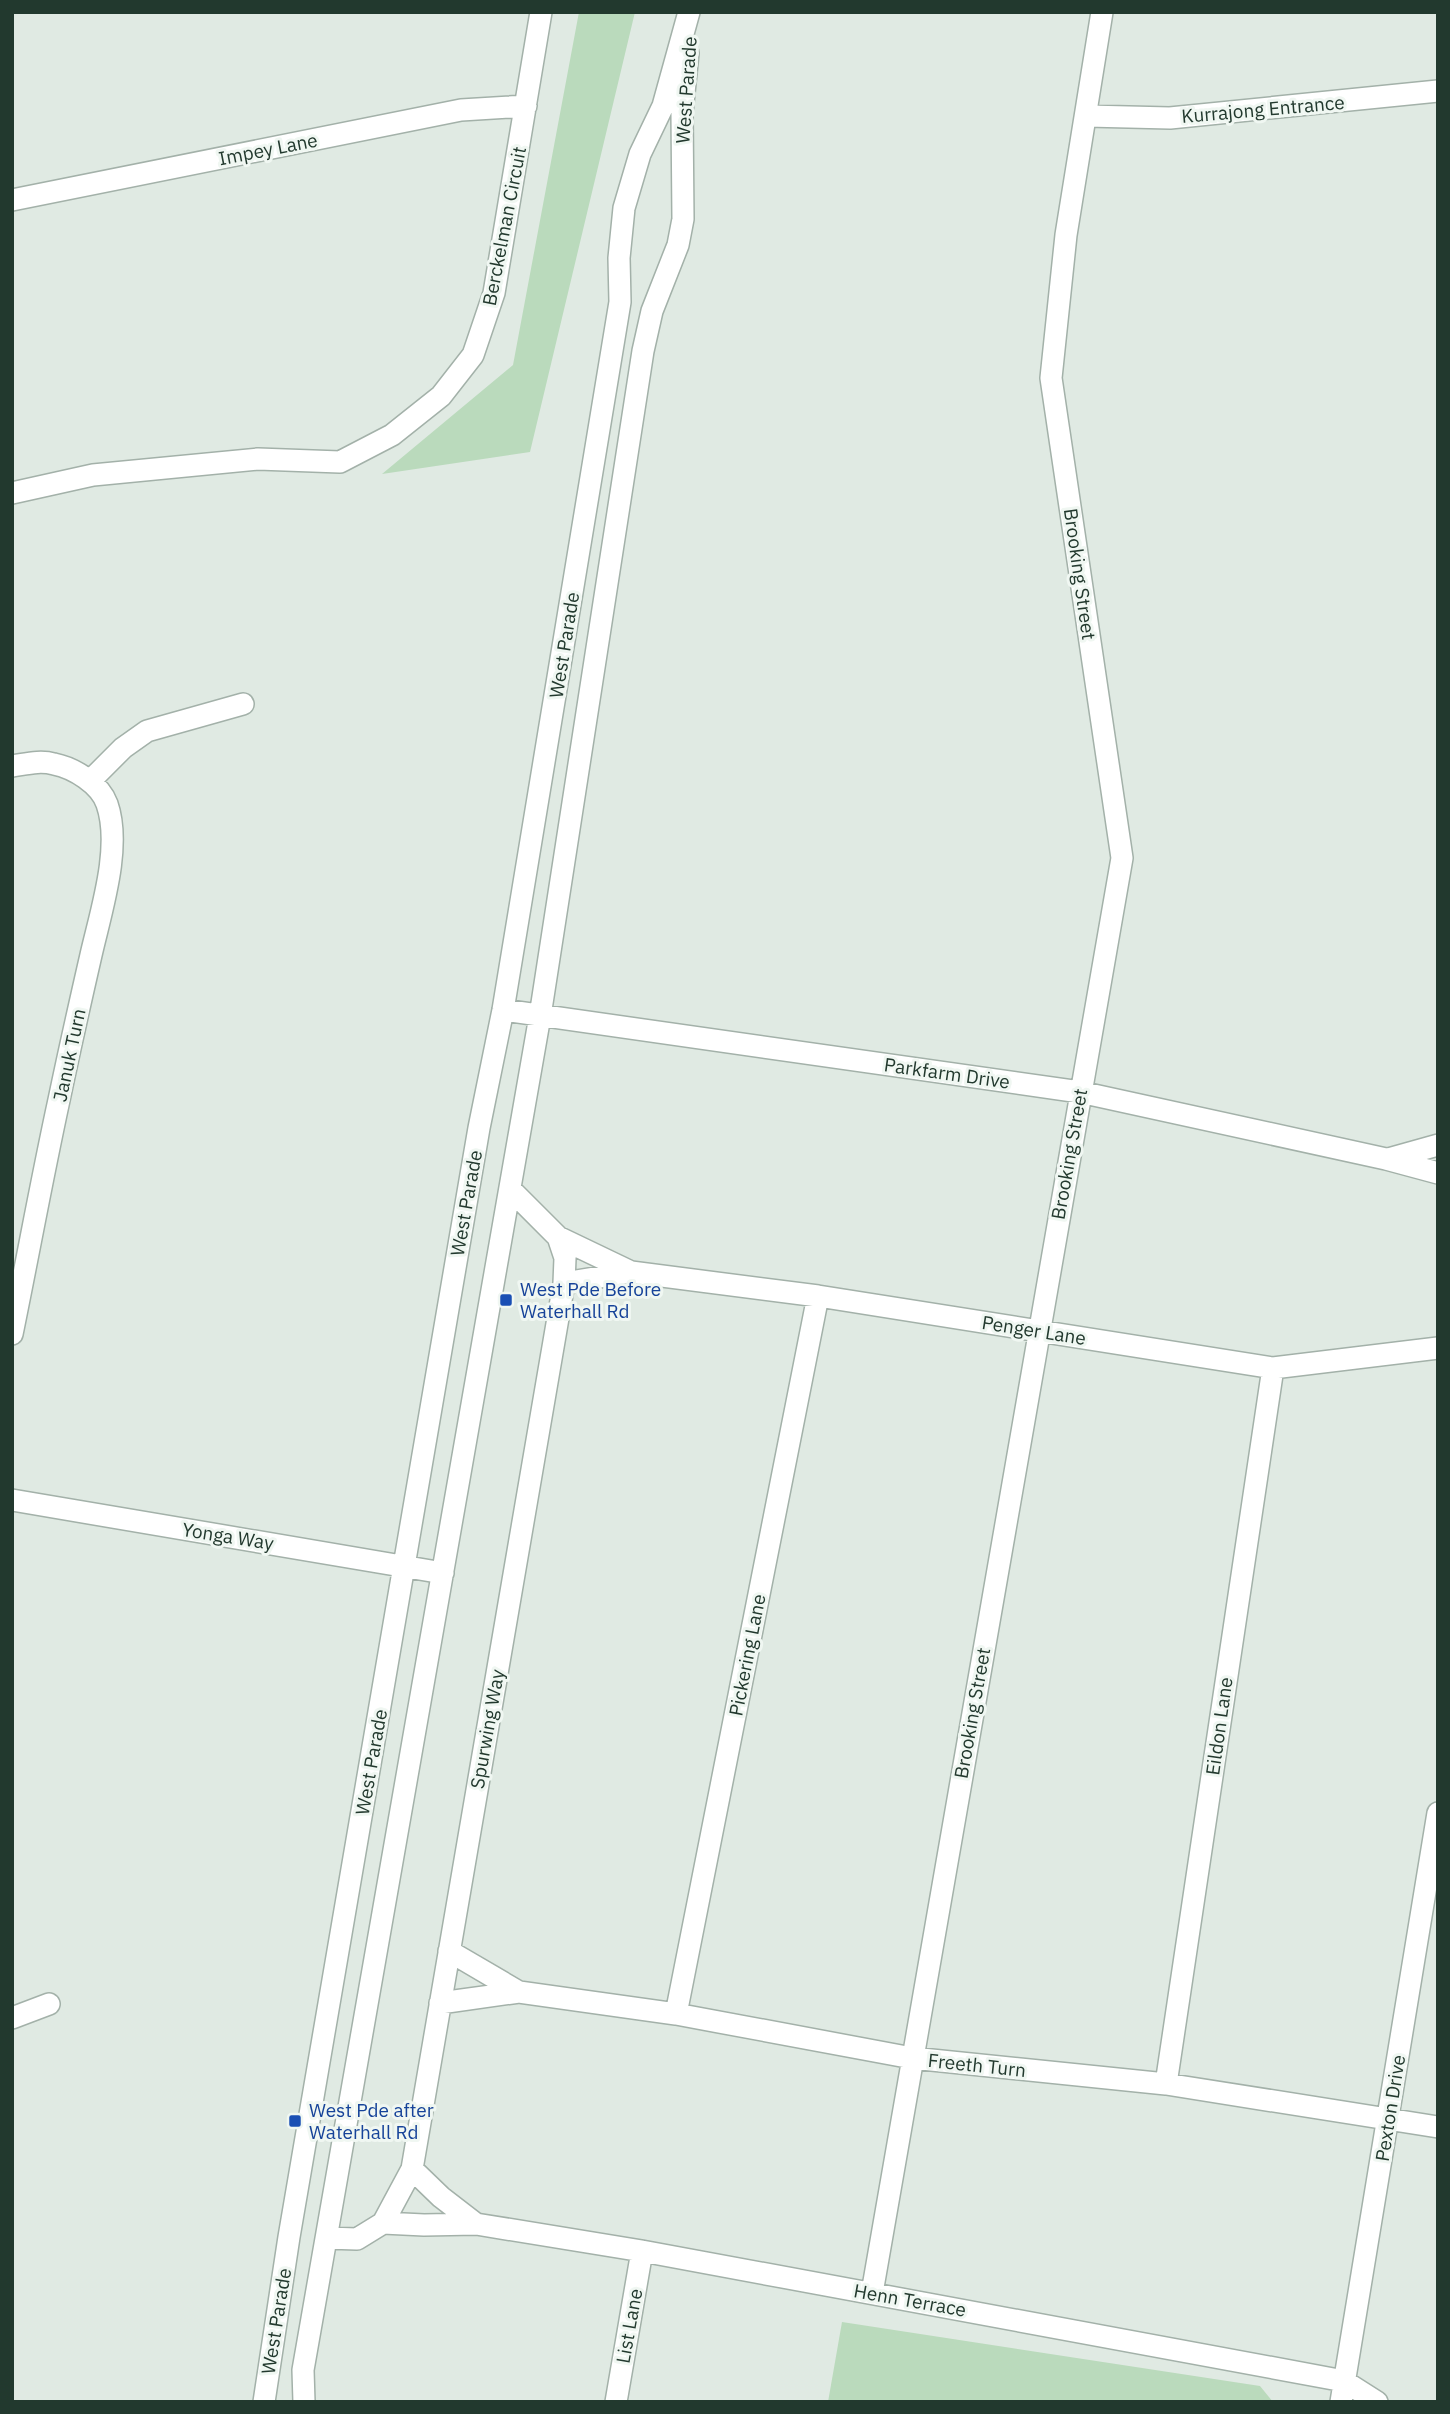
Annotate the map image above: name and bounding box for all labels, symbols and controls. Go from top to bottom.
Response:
street label: West Parade [670,36,702,144]
street label: Kurrajong Entrance [1180,90,1346,128]
street label: Impey Lane [216,128,320,170]
street label: Berckelman Circuit [477,144,531,308]
street label: Brooking Street [1059,507,1101,641]
street label: West Parade [544,590,584,700]
street label: Januk Turn [47,1006,91,1104]
street label: Parkfarm Drive [882,1052,1012,1094]
street label: Brooking Street [1046,1087,1092,1221]
street label: West Parade [445,1148,487,1258]
place label: West Pde Before Waterhall Rd [520,1277,661,1323]
marker: West Pde Before Waterhall Rd [498,1292,514,1308]
street label: Penger Lane [980,1310,1088,1350]
street label: Yonga Way [180,1517,276,1555]
street label: Pickering Lane [723,1592,771,1718]
street label: Brooking Street [949,1646,995,1780]
street label: Spurwing Way [465,1667,509,1791]
street label: Eildon Lane [1200,1675,1238,1777]
street label: West Parade [350,1707,392,1817]
street label: Freeth Turn [927,2048,1027,2082]
street label: Pexton Drive [1370,2053,1410,2163]
place label: West Pde after Waterhall Rd [309,2098,434,2144]
marker: West Pde after Waterhall Rd [287,2113,303,2129]
street label: West Parade [256,2266,296,2376]
street label: Henn Terrace [852,2278,968,2322]
street label: List Lane [611,2287,647,2365]

